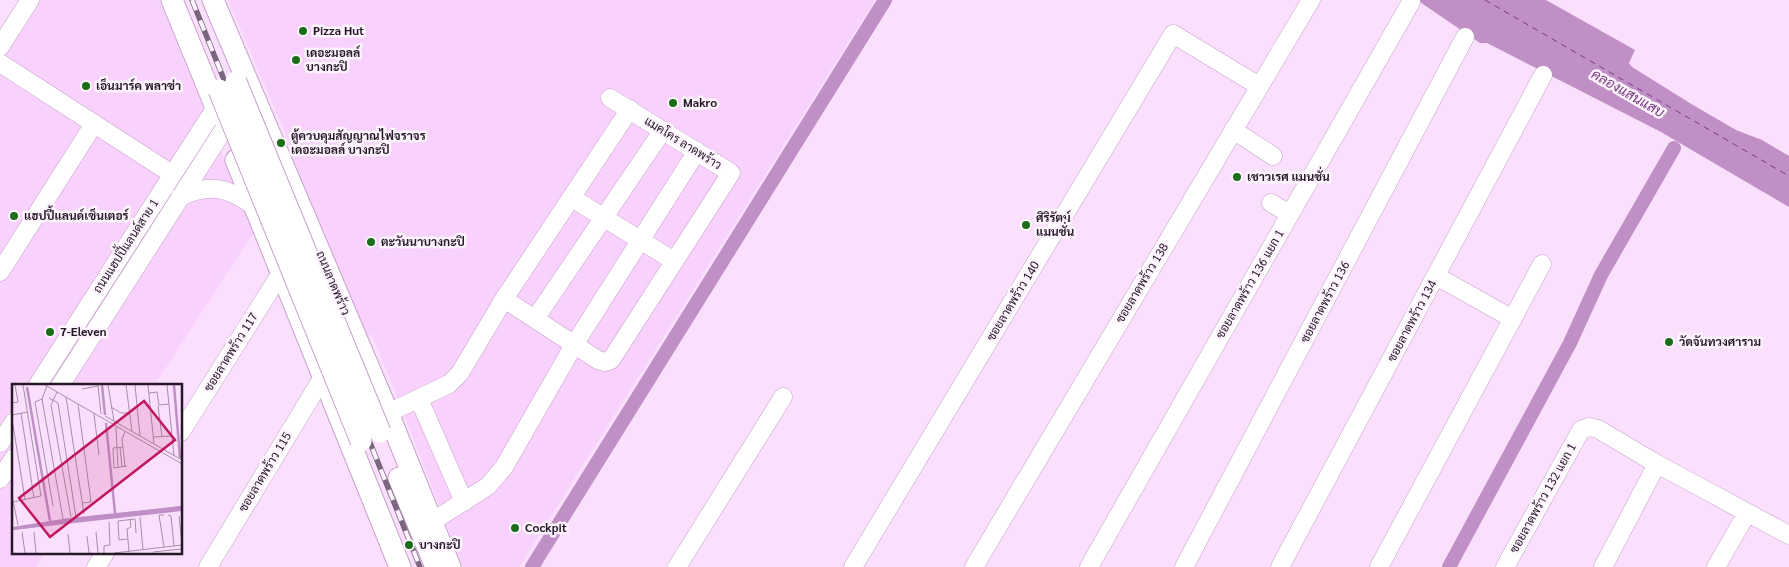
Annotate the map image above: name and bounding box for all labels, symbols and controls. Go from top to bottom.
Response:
place label: Pizza Hut [313,22,364,38]
marker: Pizza Hut [297,25,309,37]
place label: เดอะมอลล์ บางกะปิ [306,44,361,74]
marker: เดอะมอลล์ บางกะปิ [290,54,302,66]
water label: คลองแสนแสบ [1589,64,1668,120]
place label: เอ็นมาร์ค พลาซ่า [96,77,181,93]
marker: เอ็นมาร์ค พลาซ่า [80,80,92,92]
place label: Makro [683,94,717,110]
marker: Makro [667,97,679,109]
street label: แมคโคร ลาดพร้าว [642,112,725,172]
place label: ตู้ควบคุมสัญญาณไฟจราจร เดอะมอลล์ บางกะปิ [291,127,426,157]
marker: ตู้ควบคุมสัญญาณไฟจราจร เดอะมอลล์ บางกะปิ [275,137,287,149]
place label: เชาวเรศ แมนชั่น [1247,166,1330,184]
marker: เชาวเรศ แมนชั่น [1231,171,1243,183]
street label: ถนนแฮปปี้แลนด์สาย 1 [87,194,162,296]
place label: แฮปปี้แลนด์เซ็นเตอร์ [24,205,130,223]
place label: ศิริรัตน์ แมนชั่น [1036,209,1075,239]
marker: แฮปปี้แลนด์เซ็นเตอร์ [8,210,20,222]
marker: ศิริรัตน์ แมนชั่น [1020,219,1032,231]
street label: ซอยลาดพร้าว 136 แยก 1 [1211,226,1287,341]
place label: ตะวันนาบางกะปิ [381,233,465,249]
marker: ตะวันนาบางกะปิ [365,236,377,248]
street label: ซอยลาดพร้าว 138 [1111,239,1171,325]
street label: ถนนลาดพร้าว [313,248,355,317]
street label: ซอยลาดพร้าว 140 [982,257,1042,343]
street label: ซอยลาดพร้าว 136 [1296,258,1353,345]
street label: ซอยลาดพร้าว 134 [1383,277,1440,364]
street label: ซอยลาดพร้าว 117 [199,309,261,394]
place label: 7-Eleven [60,323,107,339]
marker: 7-Eleven [44,326,56,338]
place label: วัดจันทวงศาราม [1679,333,1761,349]
marker: วัดจันทวงศาราม [1663,336,1675,348]
inset map [12,384,182,554]
street label: ซอยลาดพร้าว 115 [234,428,294,514]
street label: ซอยลาดพร้าว 132 แยก 1 [1505,440,1579,555]
place label: Cockpit [525,519,567,535]
marker: Cockpit [509,522,521,534]
place label: บางกะปิ [419,536,460,552]
marker: บางกะปิ [403,539,415,551]

